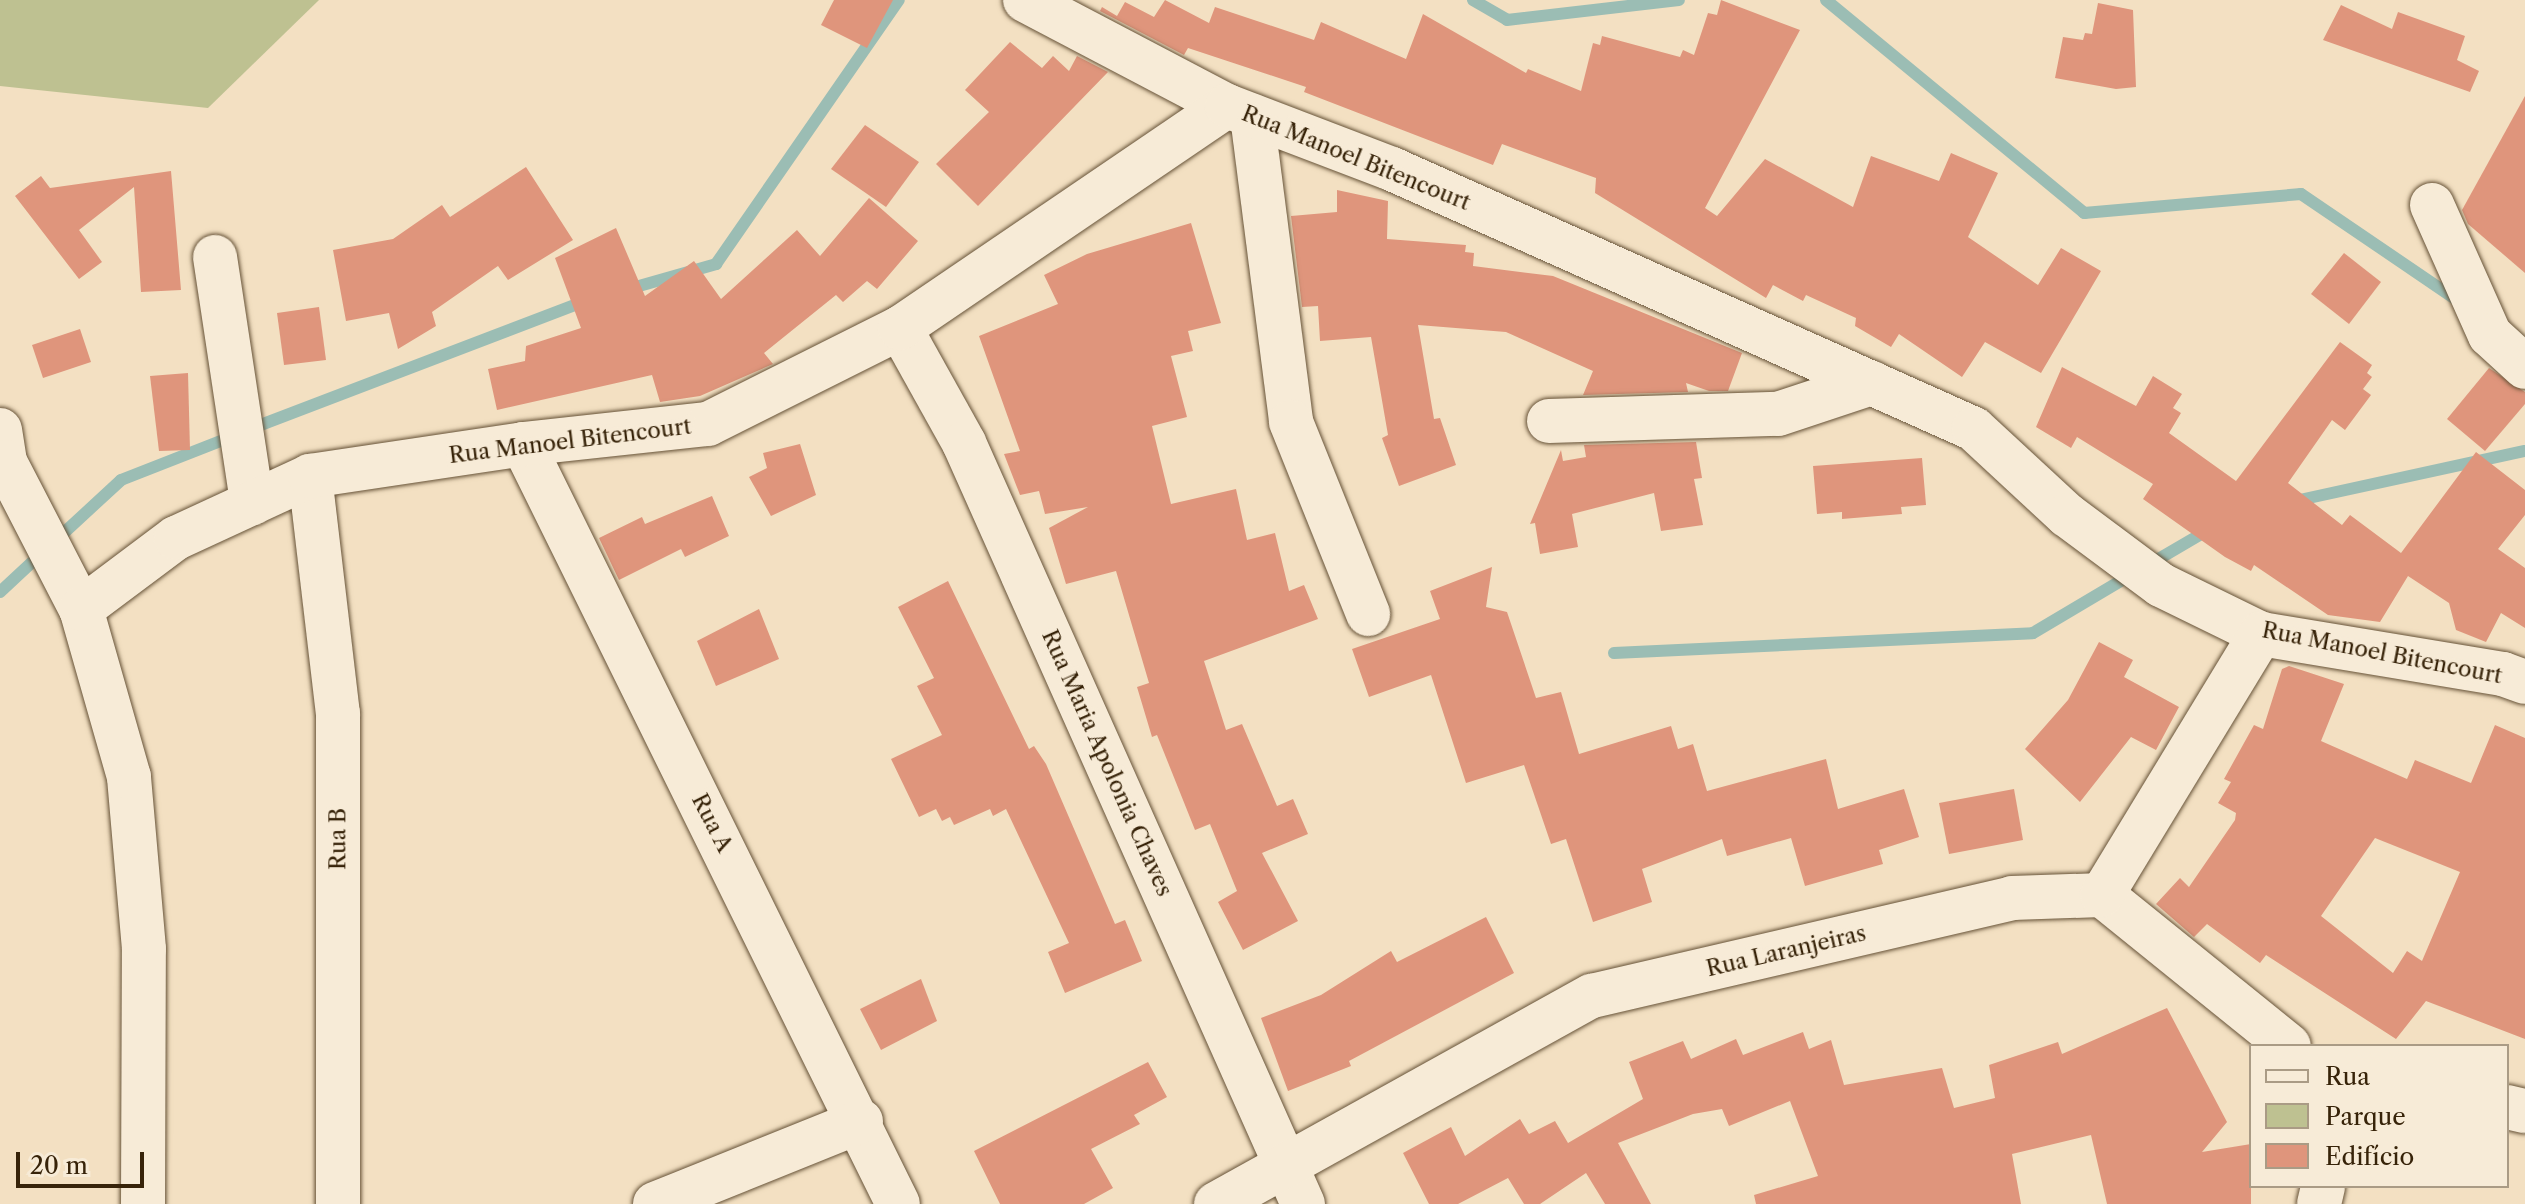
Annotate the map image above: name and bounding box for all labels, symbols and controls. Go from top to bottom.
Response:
street label: Rua Manoel Bitencourt [1238,100,1474,216]
street label: Rua Manoel Bitencourt [447,413,693,469]
street label: Rua Manoel Bitencourt [2260,617,2504,689]
street label: Rua Maria Apolonia Chaves [1036,625,1178,901]
street label: Rua A [686,789,738,857]
street label: Rua B [325,808,351,870]
street label: Rua Laranjeiras [1703,920,1869,982]
legend [2249,1044,2509,1188]
text: Rua [2325,1062,2370,1091]
text: Parque [2325,1102,2406,1131]
scale bar [20,1136,148,1186]
text: Edifício [2325,1142,2414,1171]
text: 20 m [30,1151,88,1180]

